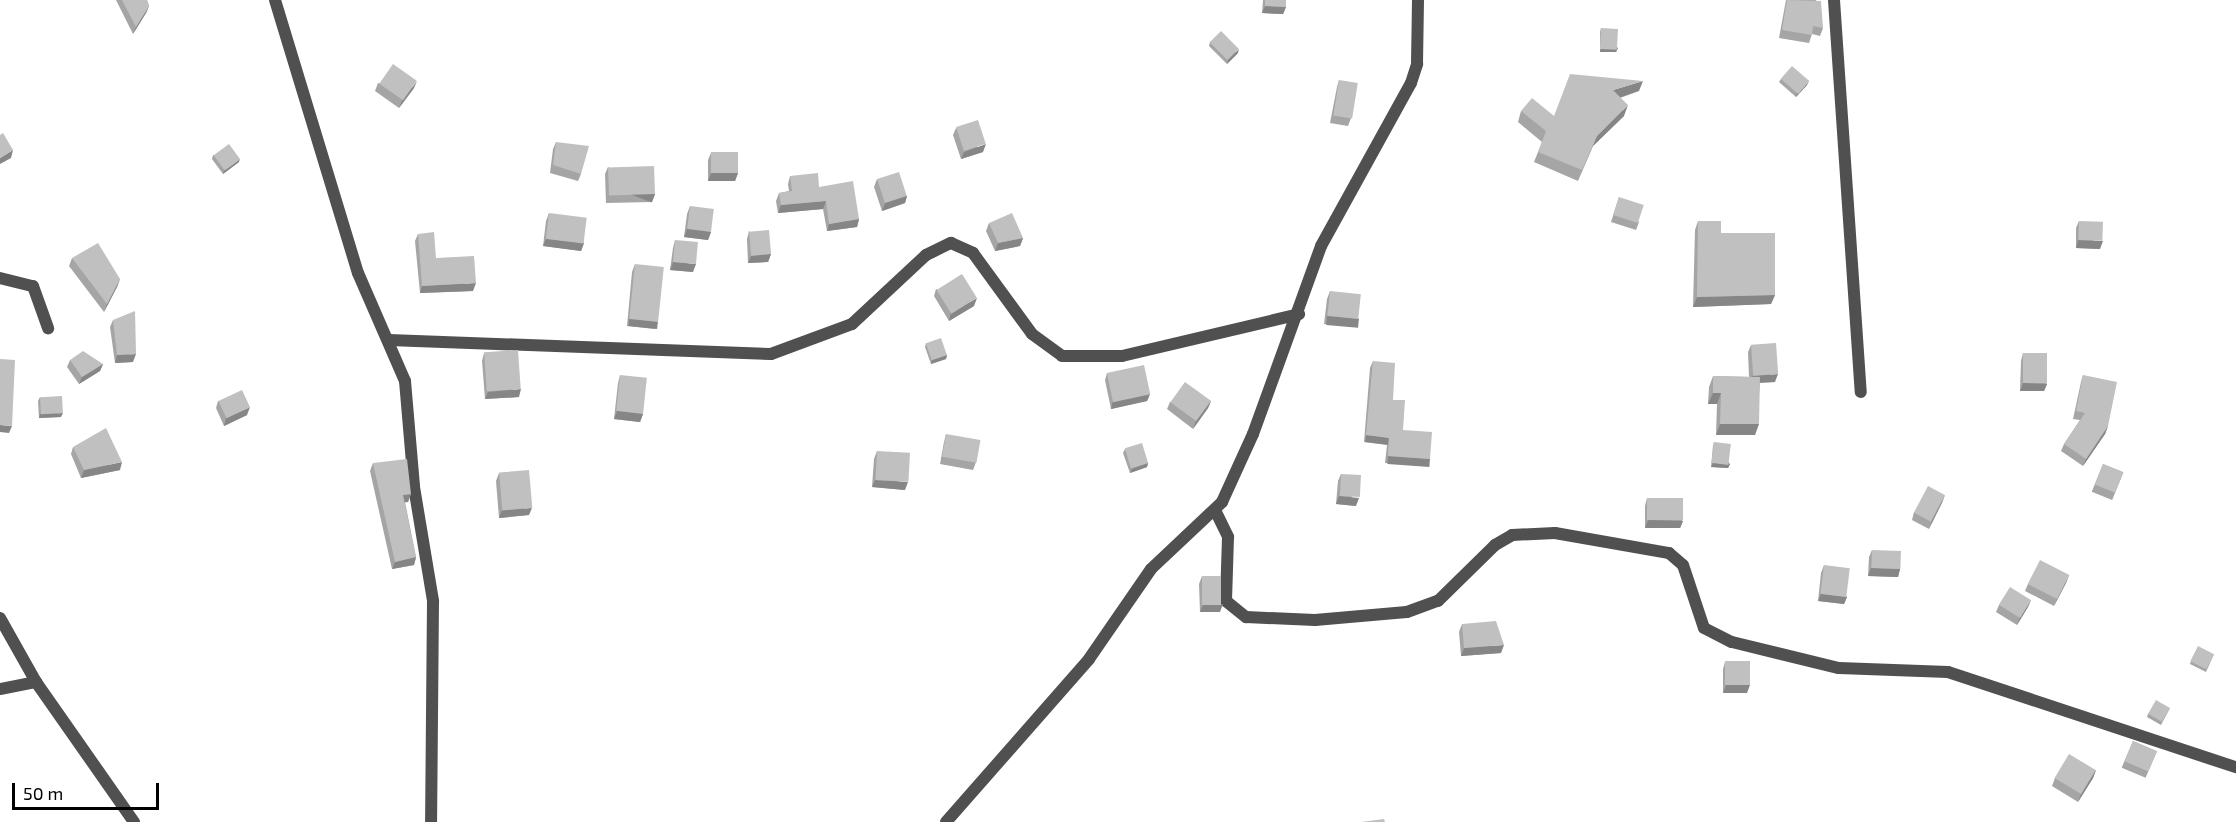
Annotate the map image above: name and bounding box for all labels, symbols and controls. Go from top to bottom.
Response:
scale bar [15,771,162,809]
text: 50 m [23,782,63,804]

